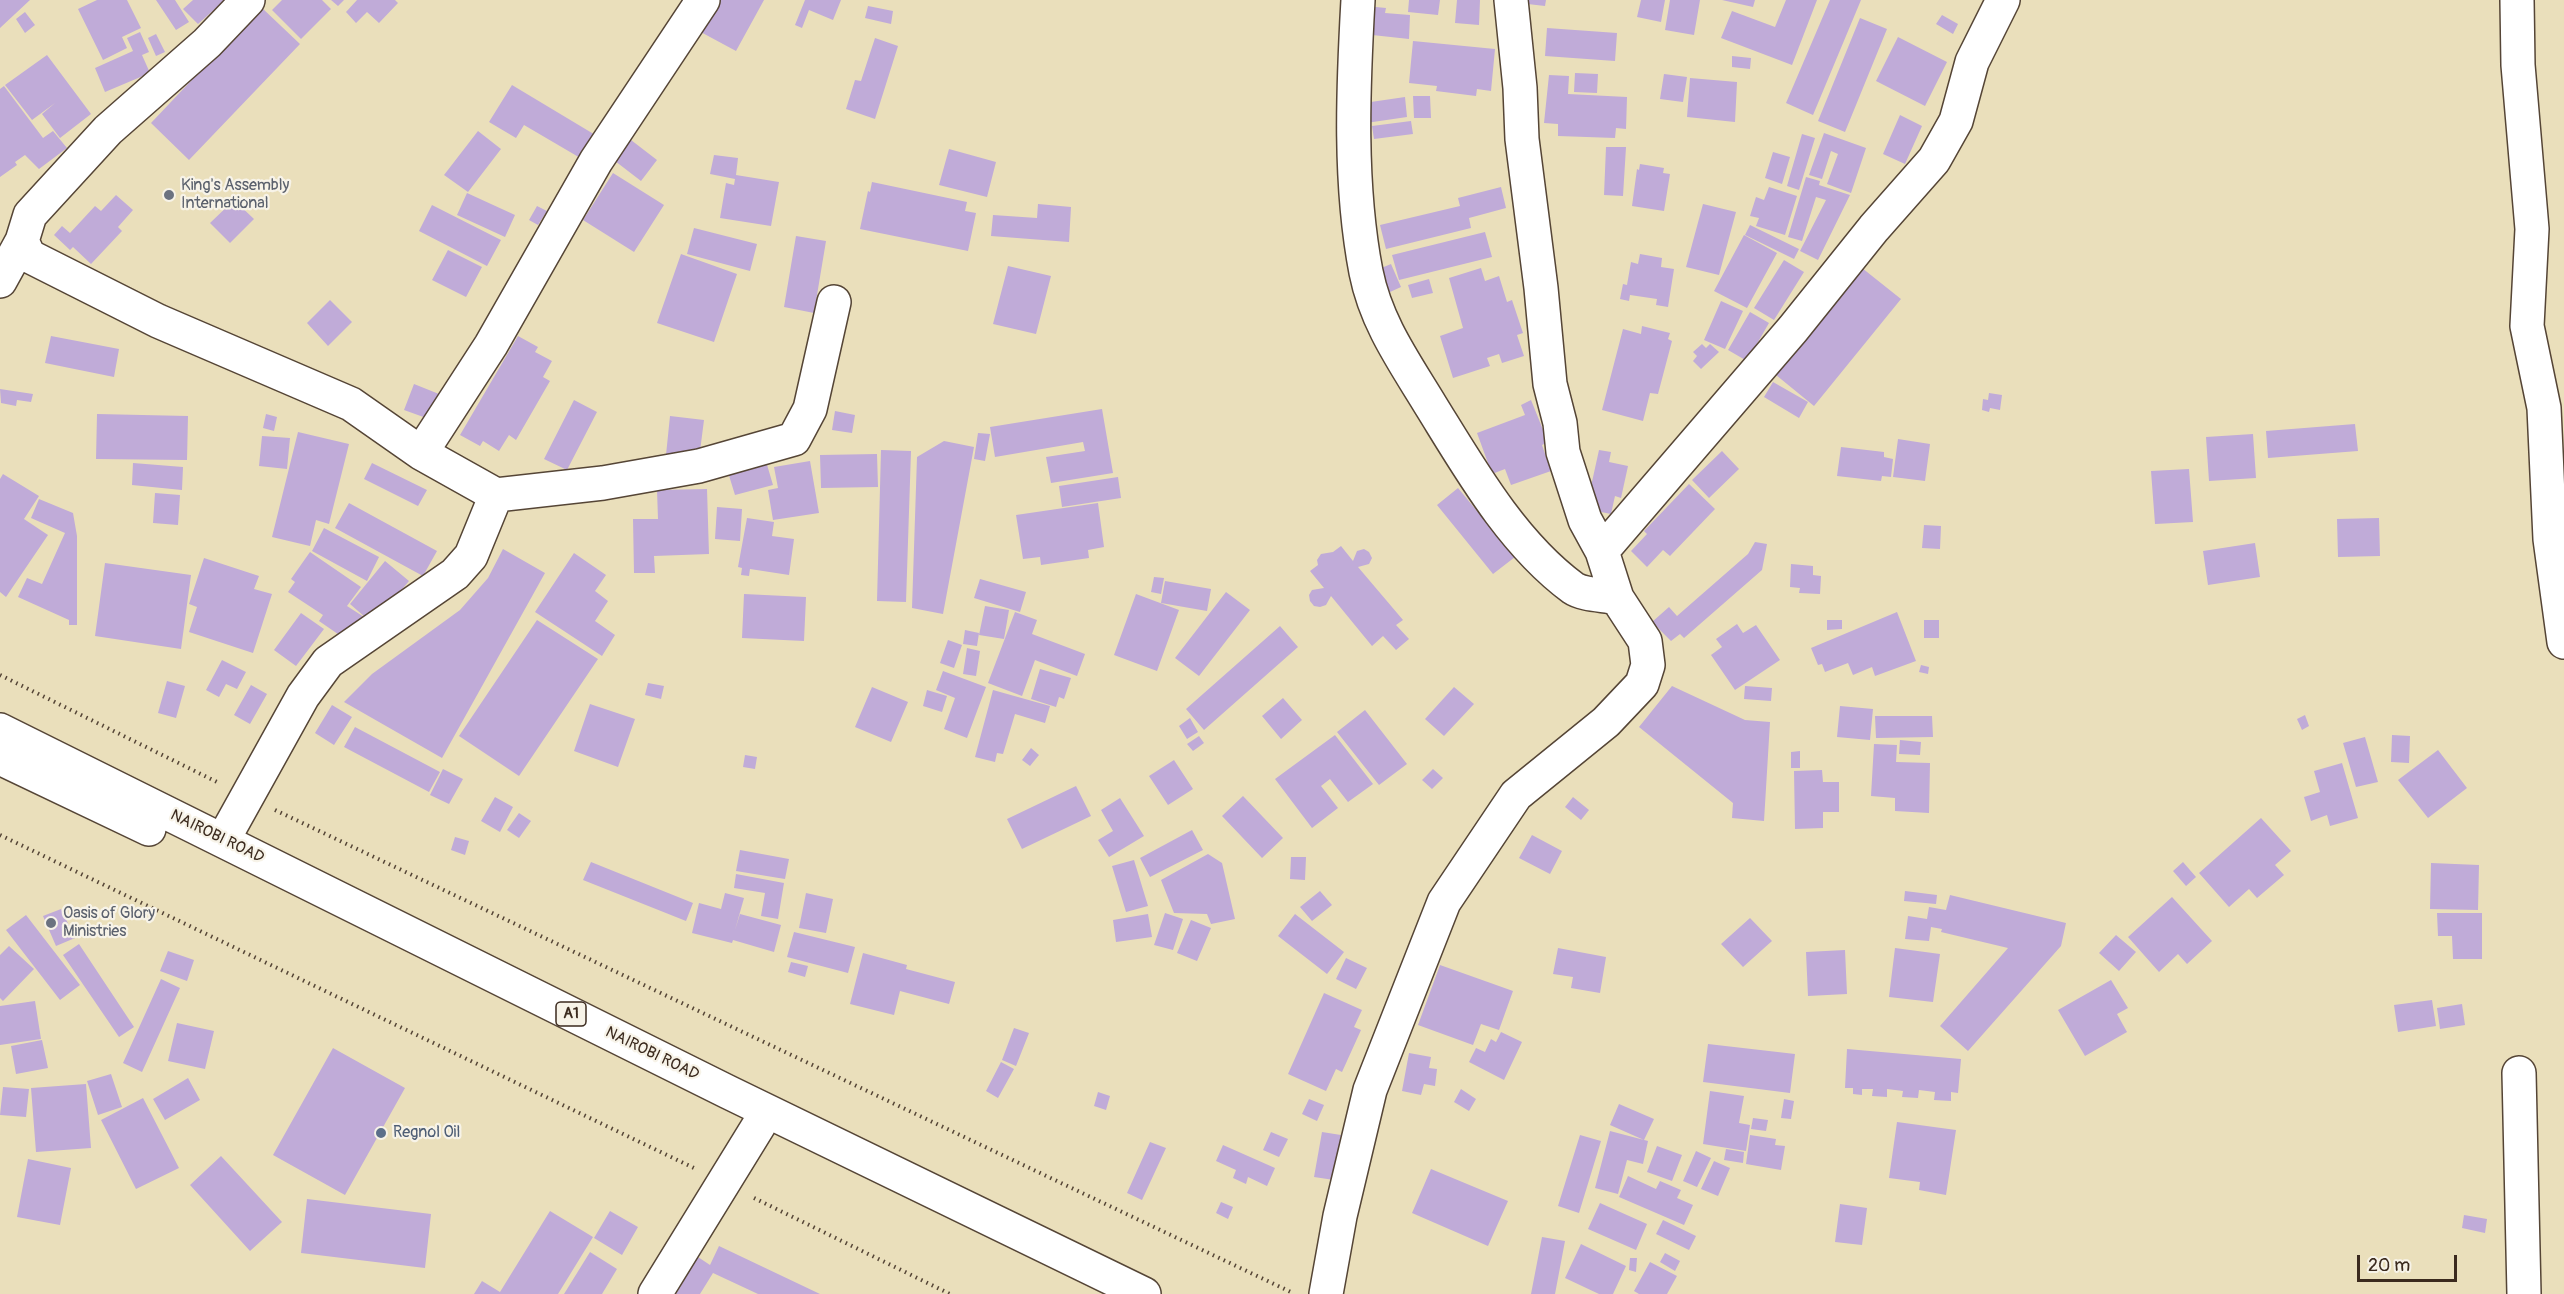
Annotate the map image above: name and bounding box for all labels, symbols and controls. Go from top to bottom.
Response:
place label: King's Assembly International [181,176,289,214]
marker: King's Assembly International [162,188,176,202]
street label: NAIROBI ROAD [167,806,267,868]
place label: Oasis of Glory Ministries [63,904,155,942]
marker: Oasis of Glory Ministries [44,916,58,930]
road number: A1 [556,1002,586,1026]
street label: NAIROBI ROAD [602,1023,702,1085]
place label: Regnol Oil [393,1123,460,1143]
marker: Regnol Oil [374,1126,388,1140]
scale bar [2360,1243,2460,1281]
text: 20 m [2368,1254,2410,1277]

